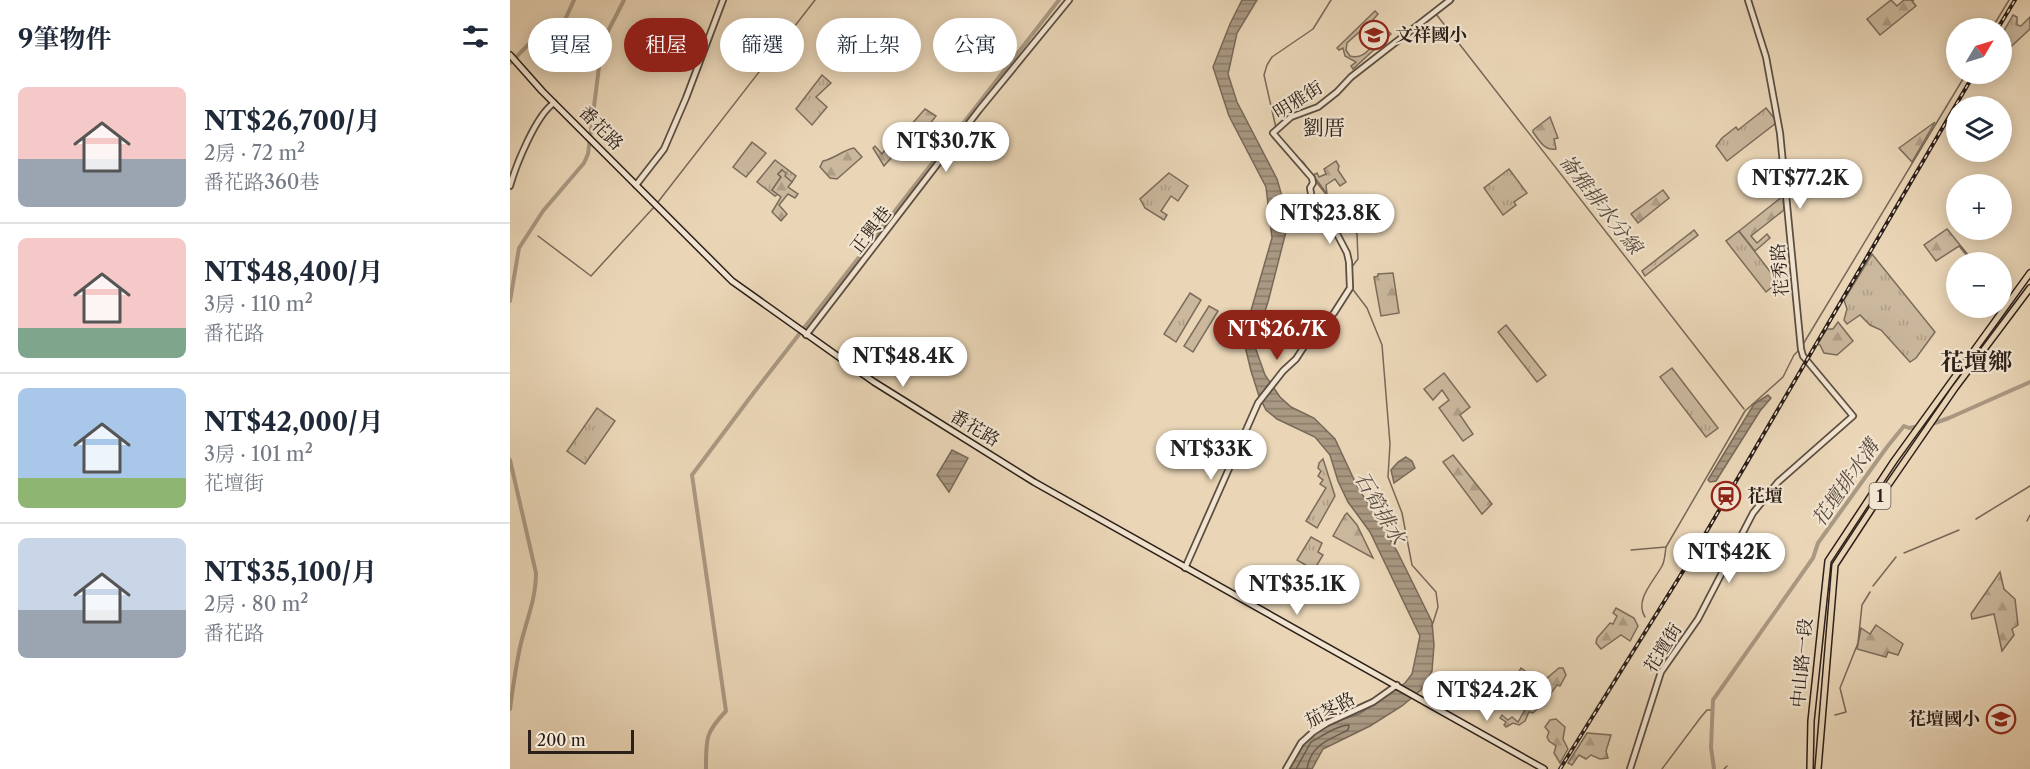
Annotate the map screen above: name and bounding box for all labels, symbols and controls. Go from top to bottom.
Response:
chip: 買屋 [528,18,612,72]
chip: 租屋 [624,18,708,72]
chip: 篩選 [720,18,804,72]
chip: 新上架 [816,18,921,72]
chip: 公寓 [933,18,1017,72]
north arrow [1946,18,2012,84]
map controls [1946,18,2012,318]
school or university icon: 文祥國小 [1358,19,1390,51]
icon: filters [459,20,492,53]
text: 9筆物件 [18,23,112,55]
place label: 文祥國小 [1395,24,1467,46]
street label: 明雅街 [1269,76,1327,124]
button: layers [1946,96,2012,162]
street label: 番花路 [574,101,628,155]
text: NT$26,700/月 [204,105,381,137]
icon: home [66,111,138,183]
district label: 劉厝 [1303,115,1345,140]
pin: NT$30.7K [884,122,1008,173]
text: NT$30.7K [896,129,996,153]
text: 2房 · 72 m² [204,141,305,165]
water label: 崙雅排水分線 [1555,149,1649,260]
pin: NT$77.2K [1738,159,1862,210]
text: NT$77.2K [1751,166,1849,190]
text: 番花路360巷 [204,170,319,194]
button: + [1946,174,2012,240]
pin: NT$23.8K [1268,194,1392,245]
text: NT$23.8K [1280,201,1380,225]
street label: 正興巷 [846,202,896,258]
street label: 花秀路 [1767,242,1793,298]
button: − [1946,252,2012,318]
text: NT$48,400/月 [204,256,384,288]
icon: home [66,262,138,334]
text: 3房 · 110 m² [204,292,313,316]
pin: NT$26.7K [1215,310,1339,361]
text: NT$26.7K [1227,317,1327,341]
text: 番花路 [204,321,264,345]
pin: NT$48.4K [841,337,965,388]
text: NT$48.4K [852,344,954,368]
district label: 花壇鄉 [1940,347,2012,376]
street label: 番花路 [946,405,1004,451]
text: NT$42,000/月 [204,406,384,438]
icon: home [66,412,138,484]
pin: NT$33K [1162,430,1260,481]
water label: 花壇排水溝 [1806,433,1885,531]
text: NT$33K [1170,437,1252,461]
text: 3房 · 101 m² [204,442,313,466]
water label: 石筍排水 [1350,467,1411,550]
text: 花壇街 [204,471,264,495]
station icon: 花壇 [1710,480,1742,512]
road number: 1 [1870,483,1890,509]
place label: 花壇 [1747,485,1783,507]
pin: NT$42K [1680,533,1778,584]
text: NT$42K [1687,540,1771,564]
text: NT$35,100/月 [204,556,377,588]
icon: home [66,562,138,634]
pin: NT$35.1K [1235,565,1359,616]
text: NT$35.1K [1249,572,1345,596]
text: 2房 · 80 m² [204,592,308,616]
street label: 中山路一段 [1787,617,1817,709]
street label: 花壇街 [1639,619,1687,677]
text: 番花路 [204,621,264,645]
pin: NT$24.2K [1425,671,1549,722]
text: NT$24.2K [1437,678,1537,702]
street label: 茄苳路 [1301,687,1359,733]
school or university icon: 花壇國小 [1985,703,2017,735]
place label: 花壇國小 [1908,708,1980,730]
scale bar [528,727,634,754]
text: 200 m [537,730,586,750]

